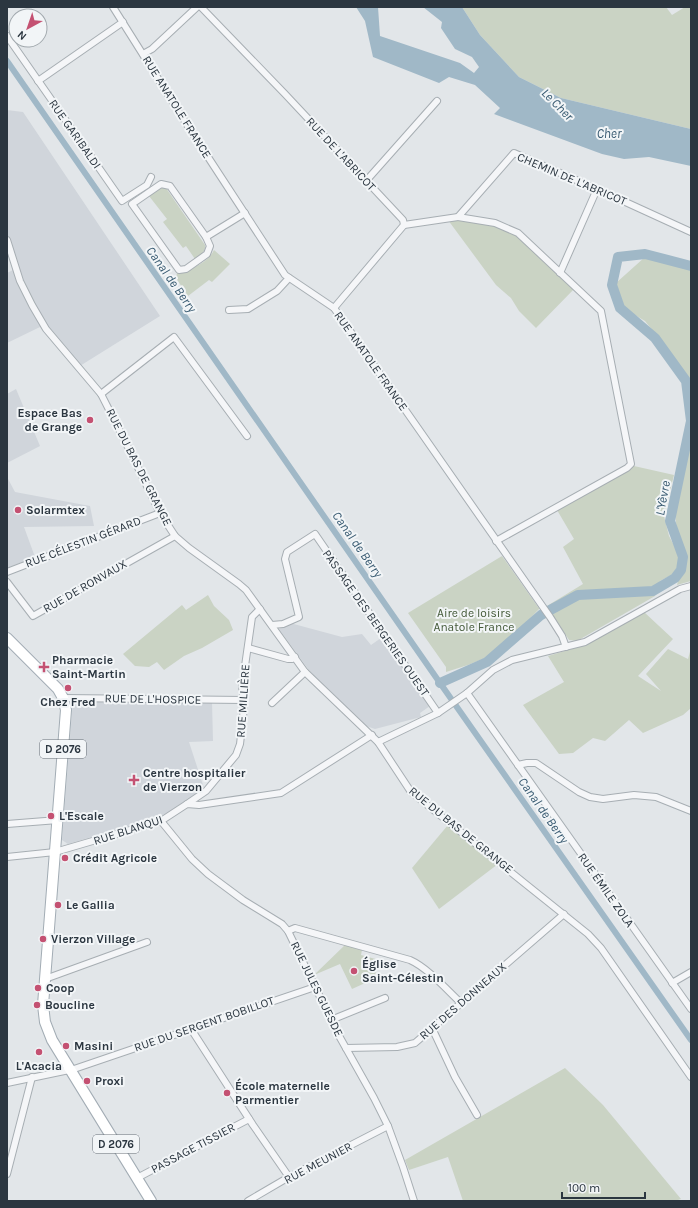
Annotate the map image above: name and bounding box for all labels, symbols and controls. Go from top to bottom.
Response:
north arrow [8,8,48,48]
text: N [15,28,29,43]
street label: RUE ANATOLE FRANCE [140,53,214,161]
water label: Le Cher [539,85,577,124]
street label: RUE GARIBALDI [46,97,104,171]
street label: RUE DE L'ABRICOT [303,114,379,194]
water label: Cher [597,126,622,141]
street label: CHEMIN DE L'ABRICOT [515,150,629,208]
water label: Canal de Berry [143,243,200,315]
street label: RUE ANATOLE FRANCE [331,309,411,413]
place label: Espace Bas de Grange [17,406,82,434]
street label: RUE DU BAS DE GRANGE [103,406,175,528]
marker: Espace Bas de Grange [85,415,95,425]
water label: L'Yèvre [652,479,673,517]
place label: Solarmtex [26,503,85,517]
marker: Solarmtex [13,505,23,515]
water label: Canal de Berry [329,508,386,580]
street label: RUE CÉLESTIN GÉRARD [23,512,143,571]
street label: PASSAGE DES BERGERIES OUEST [320,547,432,699]
street label: RUE DE RONVAUX [41,556,130,616]
park label: Aire de loisirs Anatole France [433,606,515,634]
place label: Pharmacie Saint-Martin [52,653,126,681]
marker: Pharmacie Saint-Martin [39,662,49,672]
street label: RUE MILLIÈRE [232,664,253,738]
marker: Chez Fred [63,683,73,693]
street label: RUE DE L'HOSPICE [105,691,201,707]
place label: Chez Fred [40,695,96,709]
road number: D 2076 [40,740,86,758]
place label: Centre hospitalier de Vierzon [143,766,246,794]
marker: Centre hospitalier de Vierzon [128,774,140,786]
water label: Canal de Berry [515,774,572,846]
street label: RUE DU BAS DE GRANGE [406,784,516,876]
place label: L'Escale [59,809,104,823]
marker: L'Escale [46,811,56,821]
street label: RUE BLANQUI [92,812,164,848]
street label: RUE ÉMILE ZOLA [575,850,638,930]
place label: Crédit Agricole [73,851,157,865]
marker: Crédit Agricole [60,853,70,863]
place label: Le Gallia [66,898,115,912]
marker: Le Gallia [53,900,63,910]
place label: Vierzon Village [51,932,135,946]
marker: Vierzon Village [38,934,48,944]
street label: RUE JULES GUESDE [288,939,346,1039]
place label: Église Saint-Célestin [362,956,444,985]
street label: RUE DES DONNEAUX [417,959,510,1043]
marker: Église Saint-Célestin [349,966,359,976]
place label: Coop [46,981,75,995]
marker: Coop [33,983,43,993]
street label: RUE DU SERGENT BOBILLOT [132,993,276,1055]
place label: Boucline [45,998,95,1012]
marker: Boucline [32,1000,42,1010]
place label: Masini [74,1039,113,1053]
marker: Masini [61,1041,71,1051]
marker: L'Acacia [34,1047,44,1057]
place label: L'Acacia [16,1059,62,1073]
place label: Proxi [95,1074,124,1088]
marker: Proxi [82,1076,92,1086]
place label: École maternelle Parmentier [235,1078,330,1107]
marker: École maternelle Parmentier [222,1088,232,1098]
street label: PASSAGE TISSIER [149,1120,237,1176]
road number: D 2076 [93,1135,139,1153]
street label: RUE MEUNIER [282,1139,354,1187]
scale bar [562,1174,645,1200]
text: 100 m [568,1181,600,1195]

